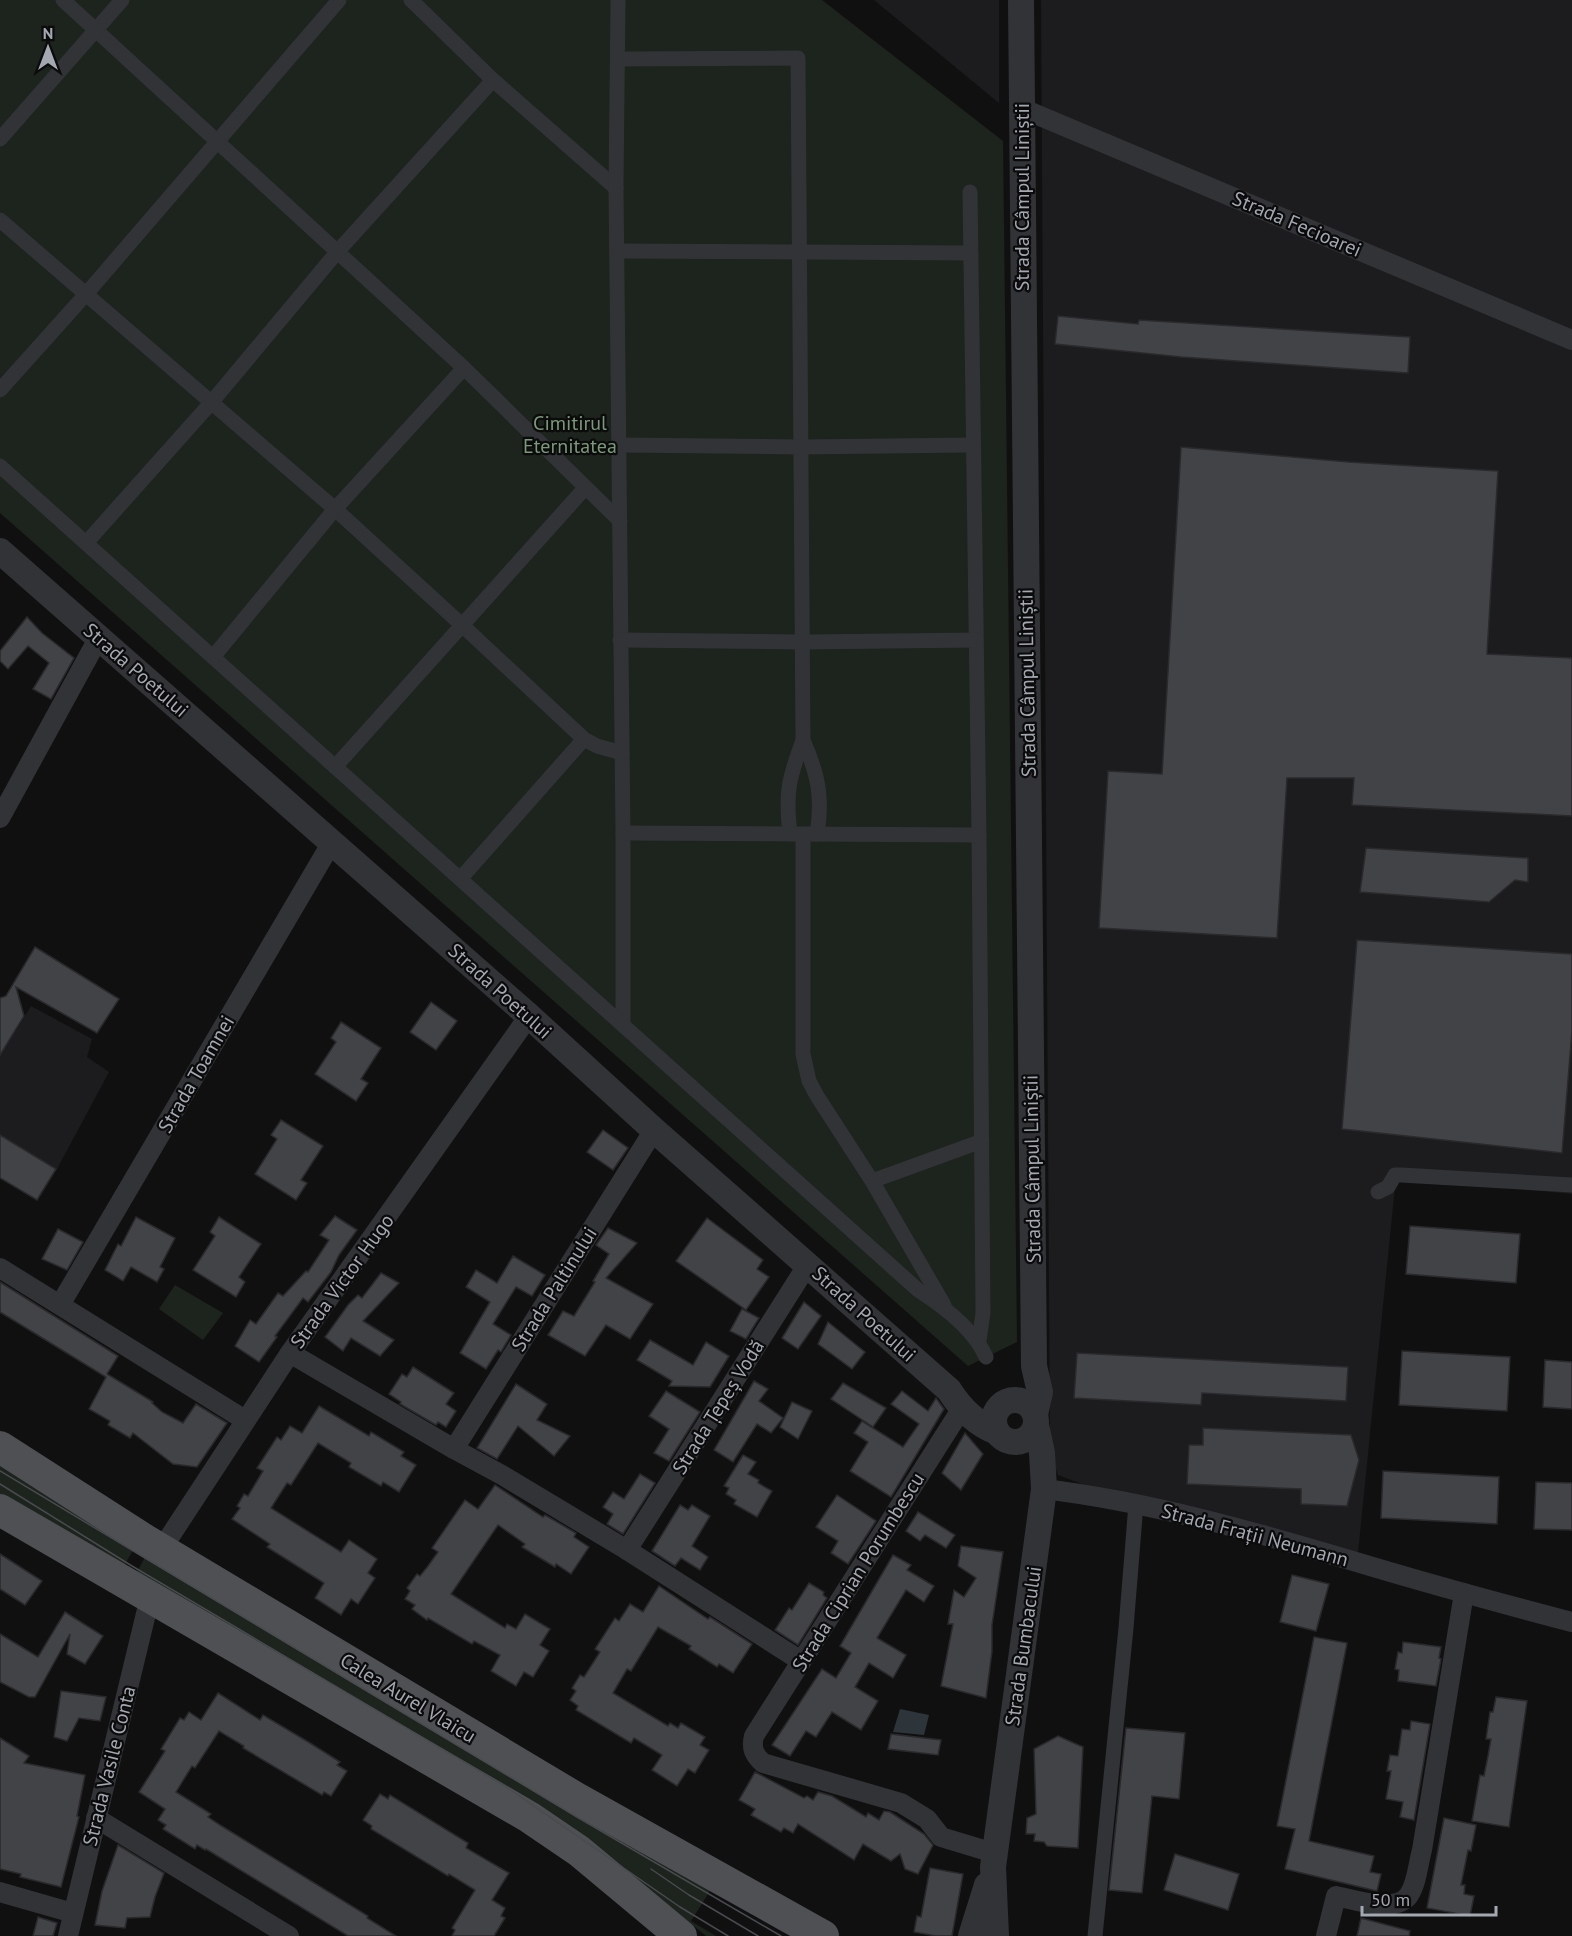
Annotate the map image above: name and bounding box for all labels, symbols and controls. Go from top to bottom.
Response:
north arrow [18,18,78,78]
text: N [43,23,53,43]
street label: Strada Câmpul Liniștii [1009,103,1035,291]
street label: Strada Fecioarei [1229,185,1365,263]
park label: Cimitirul Eternitatea [523,410,617,459]
street label: Strada Câmpul Liniștii [1012,589,1042,777]
street label: Strada Poetului [78,617,194,723]
street label: Strada Poetului [443,938,557,1044]
street label: Strada Toamnei [152,1011,240,1137]
street label: Strada Câmpul Liniștii [1017,1075,1047,1263]
street label: Strada Victor Hugo [284,1208,400,1354]
street label: Strada Paltinului [505,1222,603,1356]
street label: Strada Poetului [807,1261,921,1367]
street label: Strada Țepeș Vodă [666,1335,770,1479]
street label: Strada Ciprian Porumbescu [786,1467,930,1677]
street label: Strada Frații Neumann [1159,1498,1351,1572]
street label: Strada Bumbacului [999,1564,1047,1728]
street label: Calea Aurel Vlaicu [335,1647,481,1749]
street label: Strada Vasile Conta [77,1683,141,1849]
scale bar [1362,1879,1496,1917]
text: 50 m [1371,1888,1410,1911]

